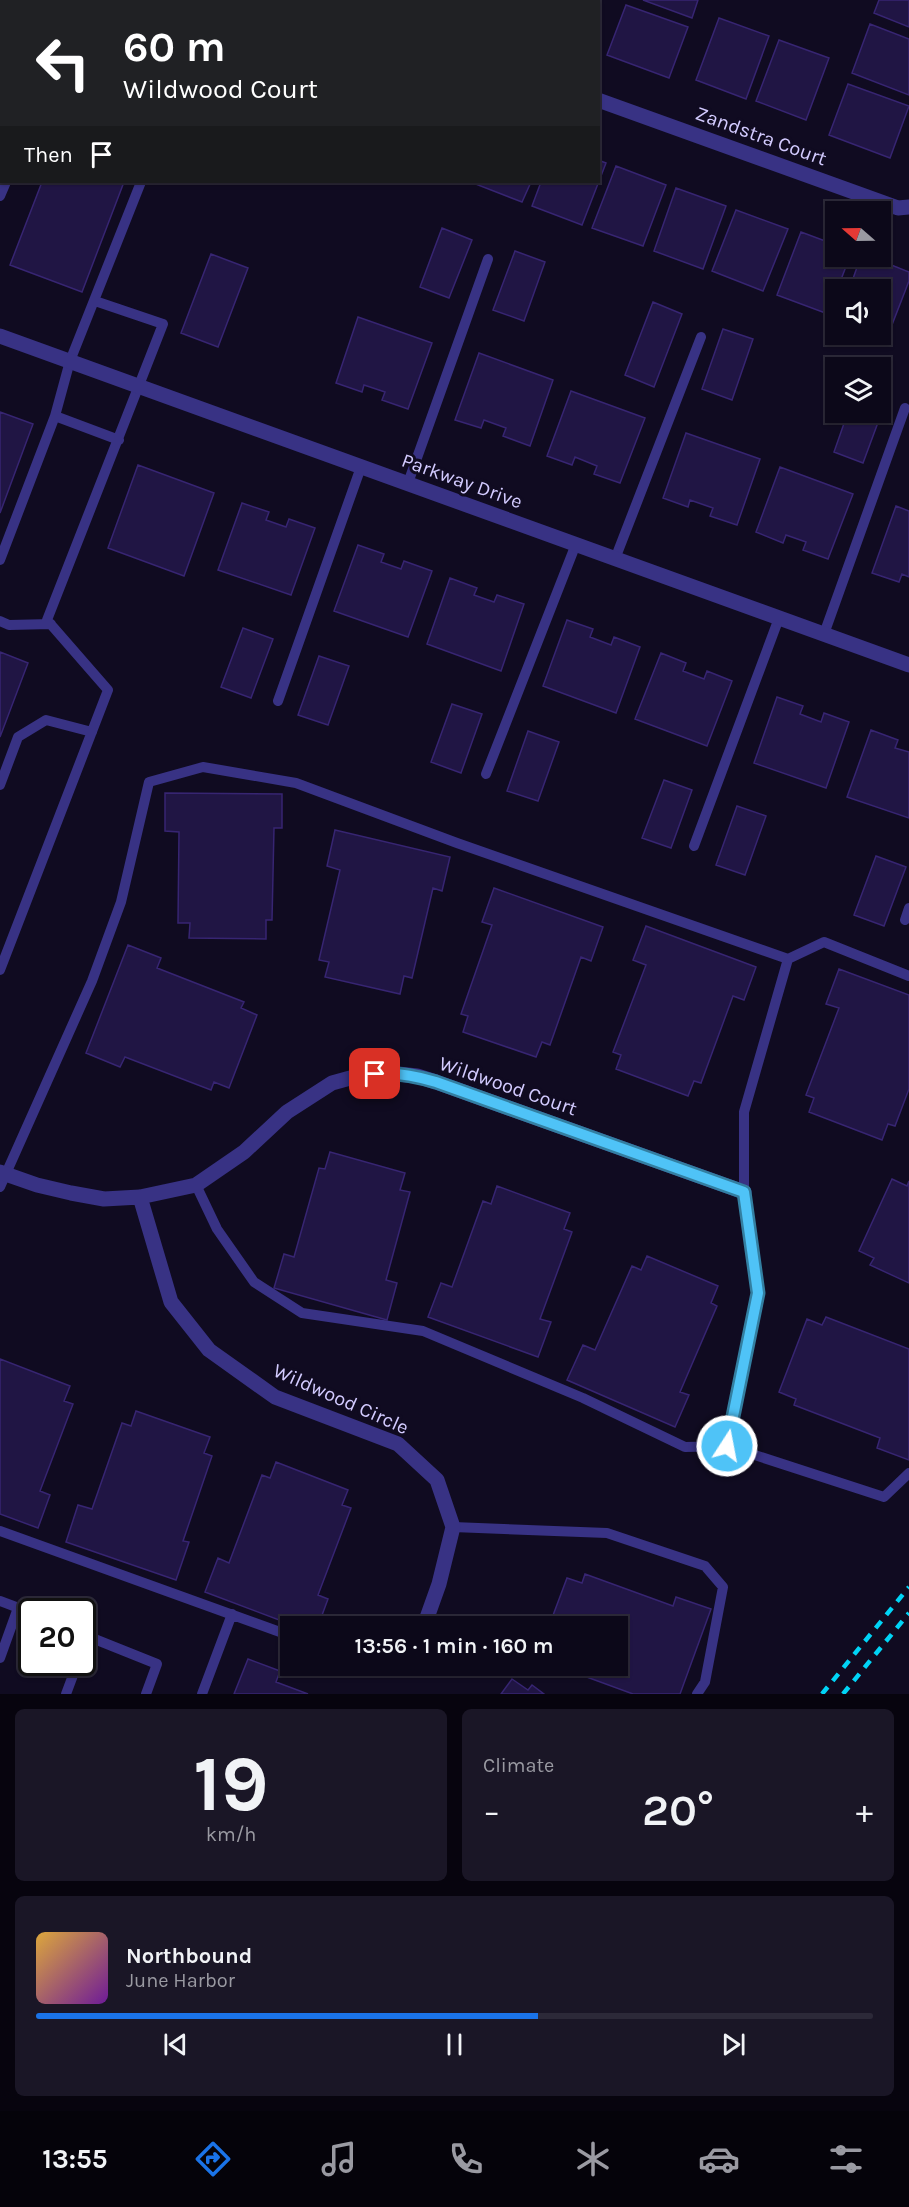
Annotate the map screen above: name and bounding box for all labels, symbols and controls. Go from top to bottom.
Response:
text: 60 m [123,22,226,72]
icon: left [24,24,102,102]
text: Wildwood Court [123,73,318,105]
street label: Zandstra Court [692,102,830,171]
icon: arrive [85,138,118,171]
text: Then [24,142,73,168]
north arrow [825,201,891,267]
map controls [825,201,891,423]
button: sound [825,279,891,345]
button: layers [825,357,891,423]
street label: Parkway Drive [398,448,526,514]
pin [349,1048,400,1099]
street label: Wildwood Court [436,1052,580,1121]
icon: arrive [358,1057,391,1090]
street label: Wildwood Circle [270,1359,412,1439]
position arrow [695,1414,759,1478]
speed limit sign: 20 [18,1598,96,1676]
text: 13:56 · 1 min · 160 m [354,1633,554,1659]
text: 19 [193,1738,269,1830]
text: Climate [483,1754,554,1777]
text: 20° [642,1784,714,1836]
text: − [483,1792,500,1830]
text: + [856,1792,873,1830]
text: km/h [206,1823,256,1846]
text: Northbound [126,1943,252,1969]
text: June Harbor [126,1969,235,1992]
icon: previous [159,2028,192,2061]
icon: pause [438,2028,471,2061]
icon: next [717,2028,750,2061]
icon: directions [192,2138,234,2180]
icon: music [318,2138,360,2180]
icon: phone [445,2138,487,2180]
icon: climate [572,2138,614,2180]
icon: car [698,2138,740,2180]
icon: filters [825,2138,867,2180]
text: 13:55 [42,2143,107,2175]

